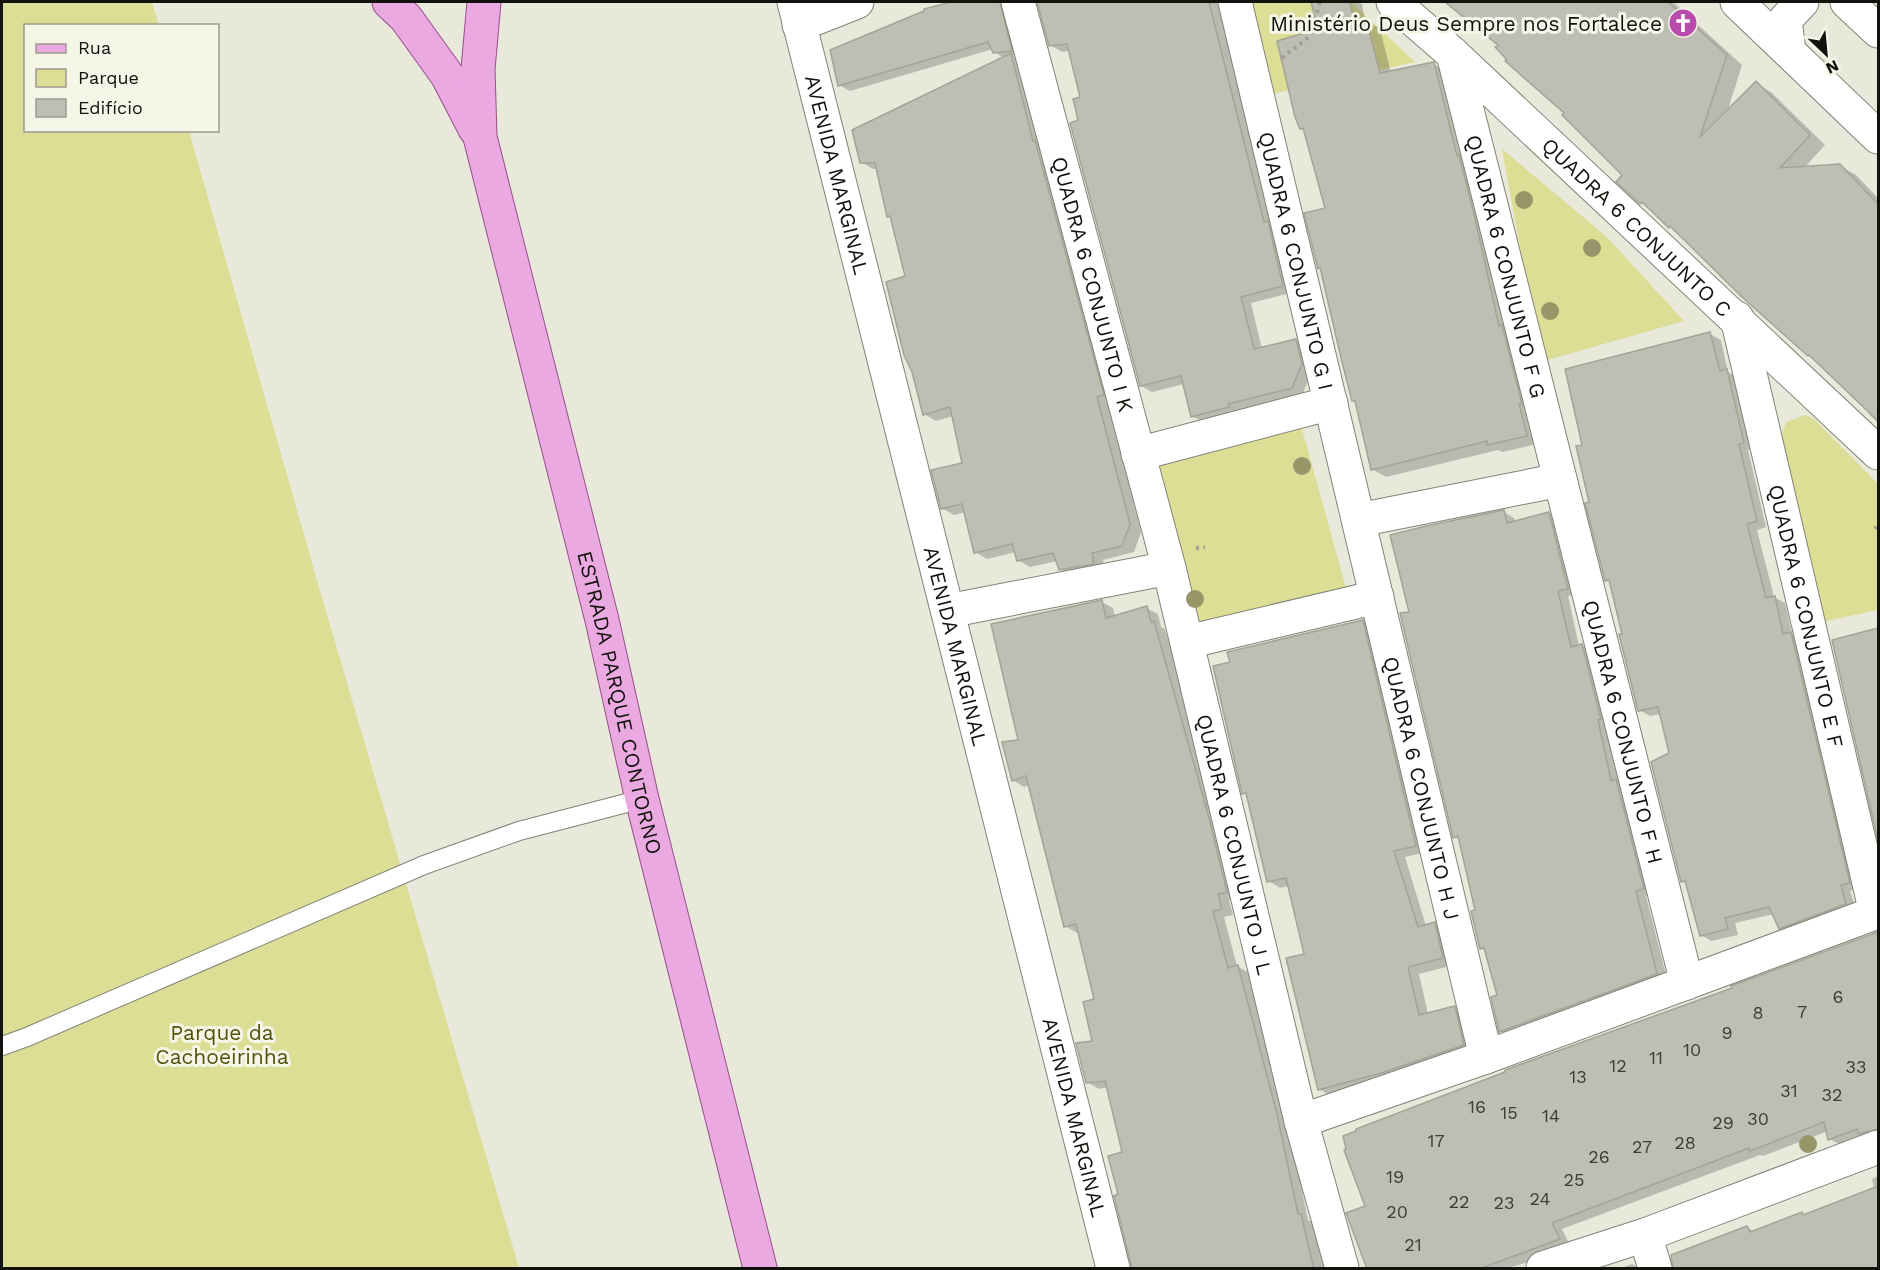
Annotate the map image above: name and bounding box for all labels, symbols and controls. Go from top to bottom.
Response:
church icon: Ministério Deus Sempre nos Fortalece [1667,7,1699,39]
place label: Ministério Deus Sempre nos Fortalece [1270,11,1662,36]
legend [24,24,219,132]
north arrow [1796,24,1856,84]
text: Rua [78,37,111,58]
text: N [1823,56,1842,78]
text: Parque [78,67,139,88]
street label: AVENIDA MARGINAL [800,72,875,277]
text: Edifício [78,97,143,118]
street label: QUADRA 6 CONJUNTO G I [1254,129,1339,392]
street label: QUADRA 6 CONJUNTO F G [1461,132,1552,401]
street label: QUADRA 6 CONJUNTO C [1537,132,1737,322]
street label: QUADRA 6 CONJUNTO I K [1047,154,1139,415]
street label: QUADRA 6 CONJUNTO E F [1764,482,1849,750]
street label: AVENIDA MARGINAL [919,543,993,748]
street label: ESTRADA PARQUE CONTORNO [573,548,668,857]
street label: QUADRA 6 CONJUNTO F H [1579,597,1669,866]
street label: QUADRA 6 CONJUNTO H J [1379,654,1465,922]
street label: QUADRA 6 CONJUNTO J L [1192,712,1278,977]
house number: 6 [1833,986,1843,1007]
house number: 7 [1797,1001,1807,1022]
house number: 8 [1752,1002,1764,1023]
street label: AVENIDA MARGINAL [1038,1015,1112,1220]
park label: Parque da Cachoeirinha [155,1020,289,1069]
house number: 9 [1721,1022,1733,1043]
house number: 10 [1683,1039,1701,1060]
house number: 11 [1649,1047,1663,1068]
house number: 12 [1609,1055,1627,1076]
house number: 33 [1846,1056,1867,1077]
house number: 13 [1569,1066,1587,1087]
house number: 31 [1780,1080,1798,1101]
house number: 32 [1822,1084,1843,1105]
house number: 16 [1468,1096,1486,1117]
house number: 15 [1500,1102,1518,1123]
house number: 14 [1542,1105,1560,1126]
house number: 30 [1747,1108,1769,1129]
house number: 29 [1712,1112,1734,1133]
house number: 17 [1427,1130,1445,1151]
house number: 28 [1674,1132,1696,1153]
house number: 27 [1632,1136,1652,1157]
house number: 26 [1588,1146,1610,1167]
house number: 19 [1386,1166,1404,1187]
house number: 25 [1564,1169,1584,1190]
house number: 24 [1530,1188,1550,1209]
house number: 22 [1449,1191,1470,1212]
house number: 23 [1494,1192,1515,1213]
house number: 20 [1386,1201,1408,1222]
house number: 21 [1404,1234,1422,1255]

